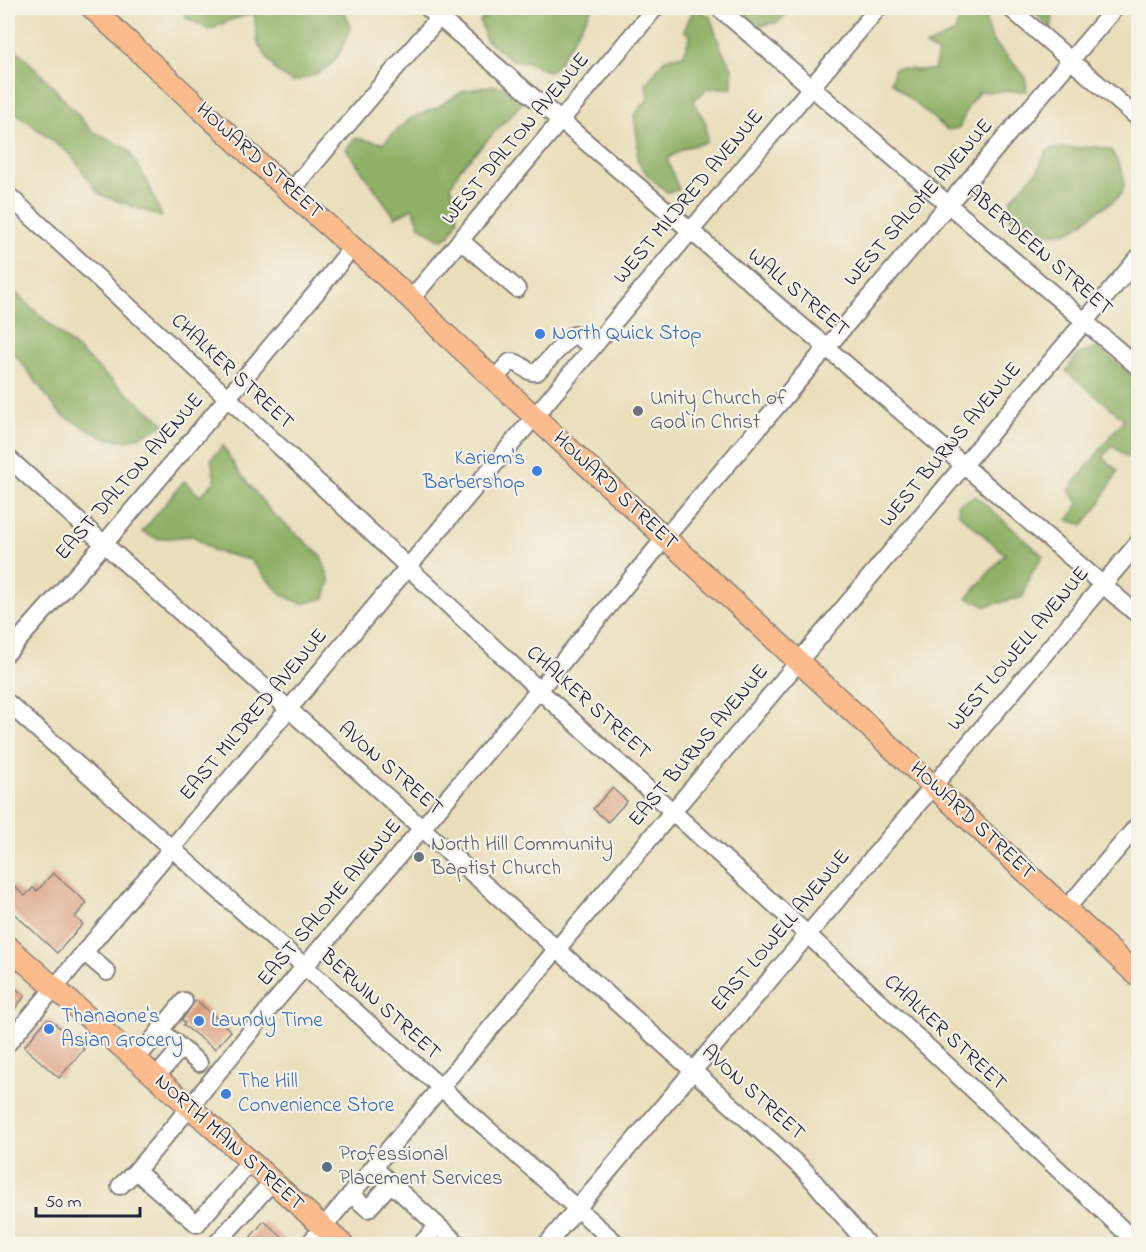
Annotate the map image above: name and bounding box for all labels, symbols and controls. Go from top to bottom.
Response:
street label: WEST DALTON AVENUE [435,46,597,232]
street label: HOWARD STREET [189,96,329,226]
street label: WEST MILDRED AVENUE [607,103,771,291]
street label: WEST SALOME AVENUE [837,112,1001,294]
street label: ABERDEEN STREET [959,179,1119,323]
street label: WALL STREET [741,241,855,345]
street label: CHALKER STREET [164,307,300,437]
place label: North Quick Stop [552,319,702,349]
marker: North Quick Stop [533,327,547,341]
street label: WEST BURNS AVENUE [873,356,1029,534]
place label: Unity Church of God in Christ [650,384,787,438]
street label: EAST DALTON AVENUE [49,387,211,567]
marker: Unity Church of God in Christ [631,404,645,418]
street label: HOWARD STREET [545,425,685,557]
place label: Kariem's Barbershop [422,444,525,498]
marker: Kariem's Barbershop [530,464,544,478]
street label: WEST LOWELL AVENUE [941,560,1097,738]
street label: EAST MILDRED AVENUE [173,622,335,808]
street label: CHALKER STREET [519,639,657,767]
street label: EAST BURNS AVENUE [622,658,776,834]
street label: AVON STREET [331,715,449,823]
street label: HOWARD STREET [902,755,1042,887]
street label: EAST SALOME AVENUE [251,813,409,993]
place label: North Hill Community Baptist Church [430,830,613,884]
street label: EAST LOWELL AVENUE [704,843,858,1019]
marker: North Hill Community Baptist Church [412,850,426,864]
street label: BERWIN STREET [312,942,447,1068]
street label: CHALKER STREET [877,968,1013,1098]
place label: Thanaone's Asian Grocery [61,1002,183,1058]
place label: Laundy Time [211,1006,323,1038]
marker: Laundy Time [192,1014,206,1028]
marker: Thanaone's Asian Grocery [42,1022,56,1036]
street label: AVON STREET [694,1038,812,1148]
street label: NORTH MAIN STREET [147,1067,311,1219]
place label: The Hill Convenience Store [238,1067,395,1121]
marker: The Hill Convenience Store [219,1087,233,1101]
place label: Professional Placement Services [339,1140,503,1194]
marker: Professional Placement Services [320,1160,334,1174]
scale bar [36,1180,140,1218]
text: 50 m [45,1190,82,1216]

